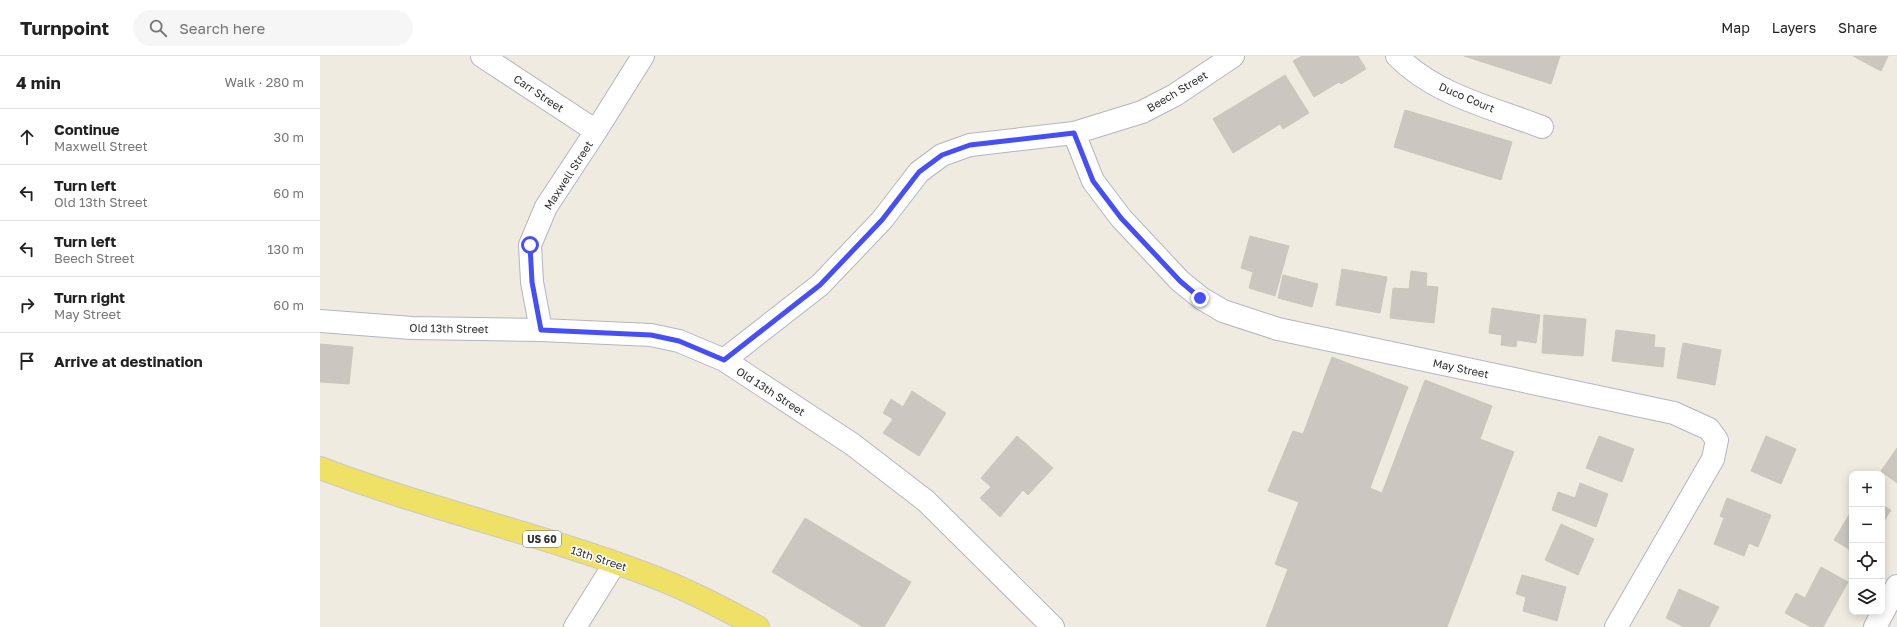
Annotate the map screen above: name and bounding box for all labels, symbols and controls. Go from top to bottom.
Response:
search box [133,10,413,46]
text: Turnpoint [20,16,109,39]
icon: search [147,17,169,39]
text: Search here [179,19,265,37]
text: Map [1721,19,1750,36]
text: Layers [1772,19,1816,36]
text: Share [1838,19,1877,36]
street label: Beech Street [1144,68,1210,114]
text: 4 min [16,72,61,93]
street label: Carr Street [511,72,567,114]
text: Walk · 280 m [225,74,304,90]
street label: Duco Court [1437,79,1497,115]
text: Continue [54,120,120,138]
icon: ahead [16,126,38,148]
text: 30 m [274,129,304,145]
text: Maxwell Street [54,138,148,154]
street label: Maxwell Street [541,138,595,212]
text: Turn left [54,176,116,194]
icon: left [16,182,38,204]
text: 60 m [273,185,304,201]
text: Old 13th Street [54,194,148,210]
text: Turn left [54,232,116,250]
route start [521,236,539,254]
icon: left [16,238,38,260]
text: 130 m [267,241,304,257]
text: Beech Street [54,250,135,266]
text: Turn right [54,288,125,306]
route end [1191,289,1209,307]
icon: right [16,294,38,316]
text: 60 m [273,297,304,313]
text: May Street [54,306,121,322]
street label: Old 13th Street [409,321,489,335]
icon: arrive [16,350,38,372]
text: Arrive at destination [54,352,203,370]
street label: May Street [1432,356,1490,380]
street label: Old 13th Street [734,364,808,418]
map controls [1849,471,1885,615]
button: + [1849,471,1885,507]
button: − [1849,507,1885,543]
road number: US 60 [523,531,561,547]
street label: 13th Street [569,543,629,573]
button: locate [1849,543,1885,579]
button: layers [1849,579,1885,615]

